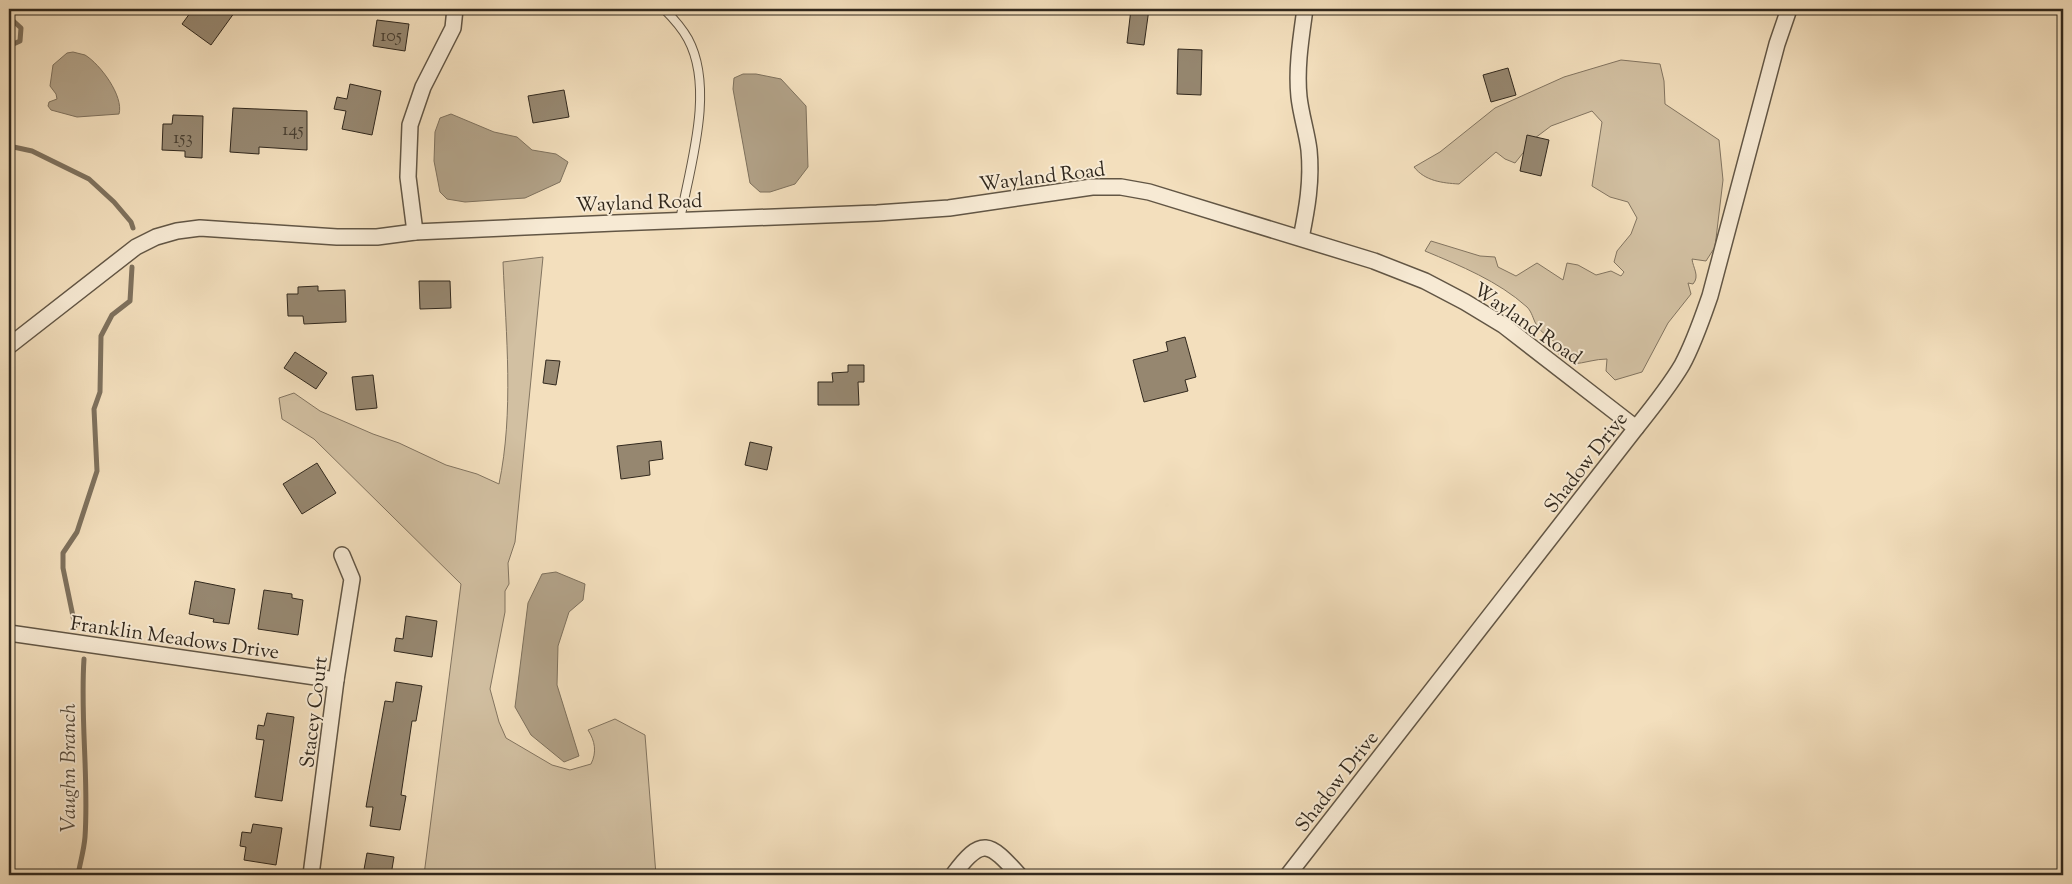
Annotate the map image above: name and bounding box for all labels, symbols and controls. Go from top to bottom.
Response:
house number: 105 [380,24,402,50]
house number: 145 [282,118,304,144]
house number: 153 [173,126,193,152]
street label: Wayland Road [978,156,1107,201]
street label: Wayland Road [575,188,703,221]
street label: Wayland Road [1466,277,1587,373]
street label: Shadow Drive [1538,407,1636,520]
street label: Franklin Meadows Drive [68,610,281,668]
street label: Stacey Court [294,655,337,770]
water label: Vaughn Branch [55,704,85,832]
street label: Shadow Drive [1289,726,1387,839]

